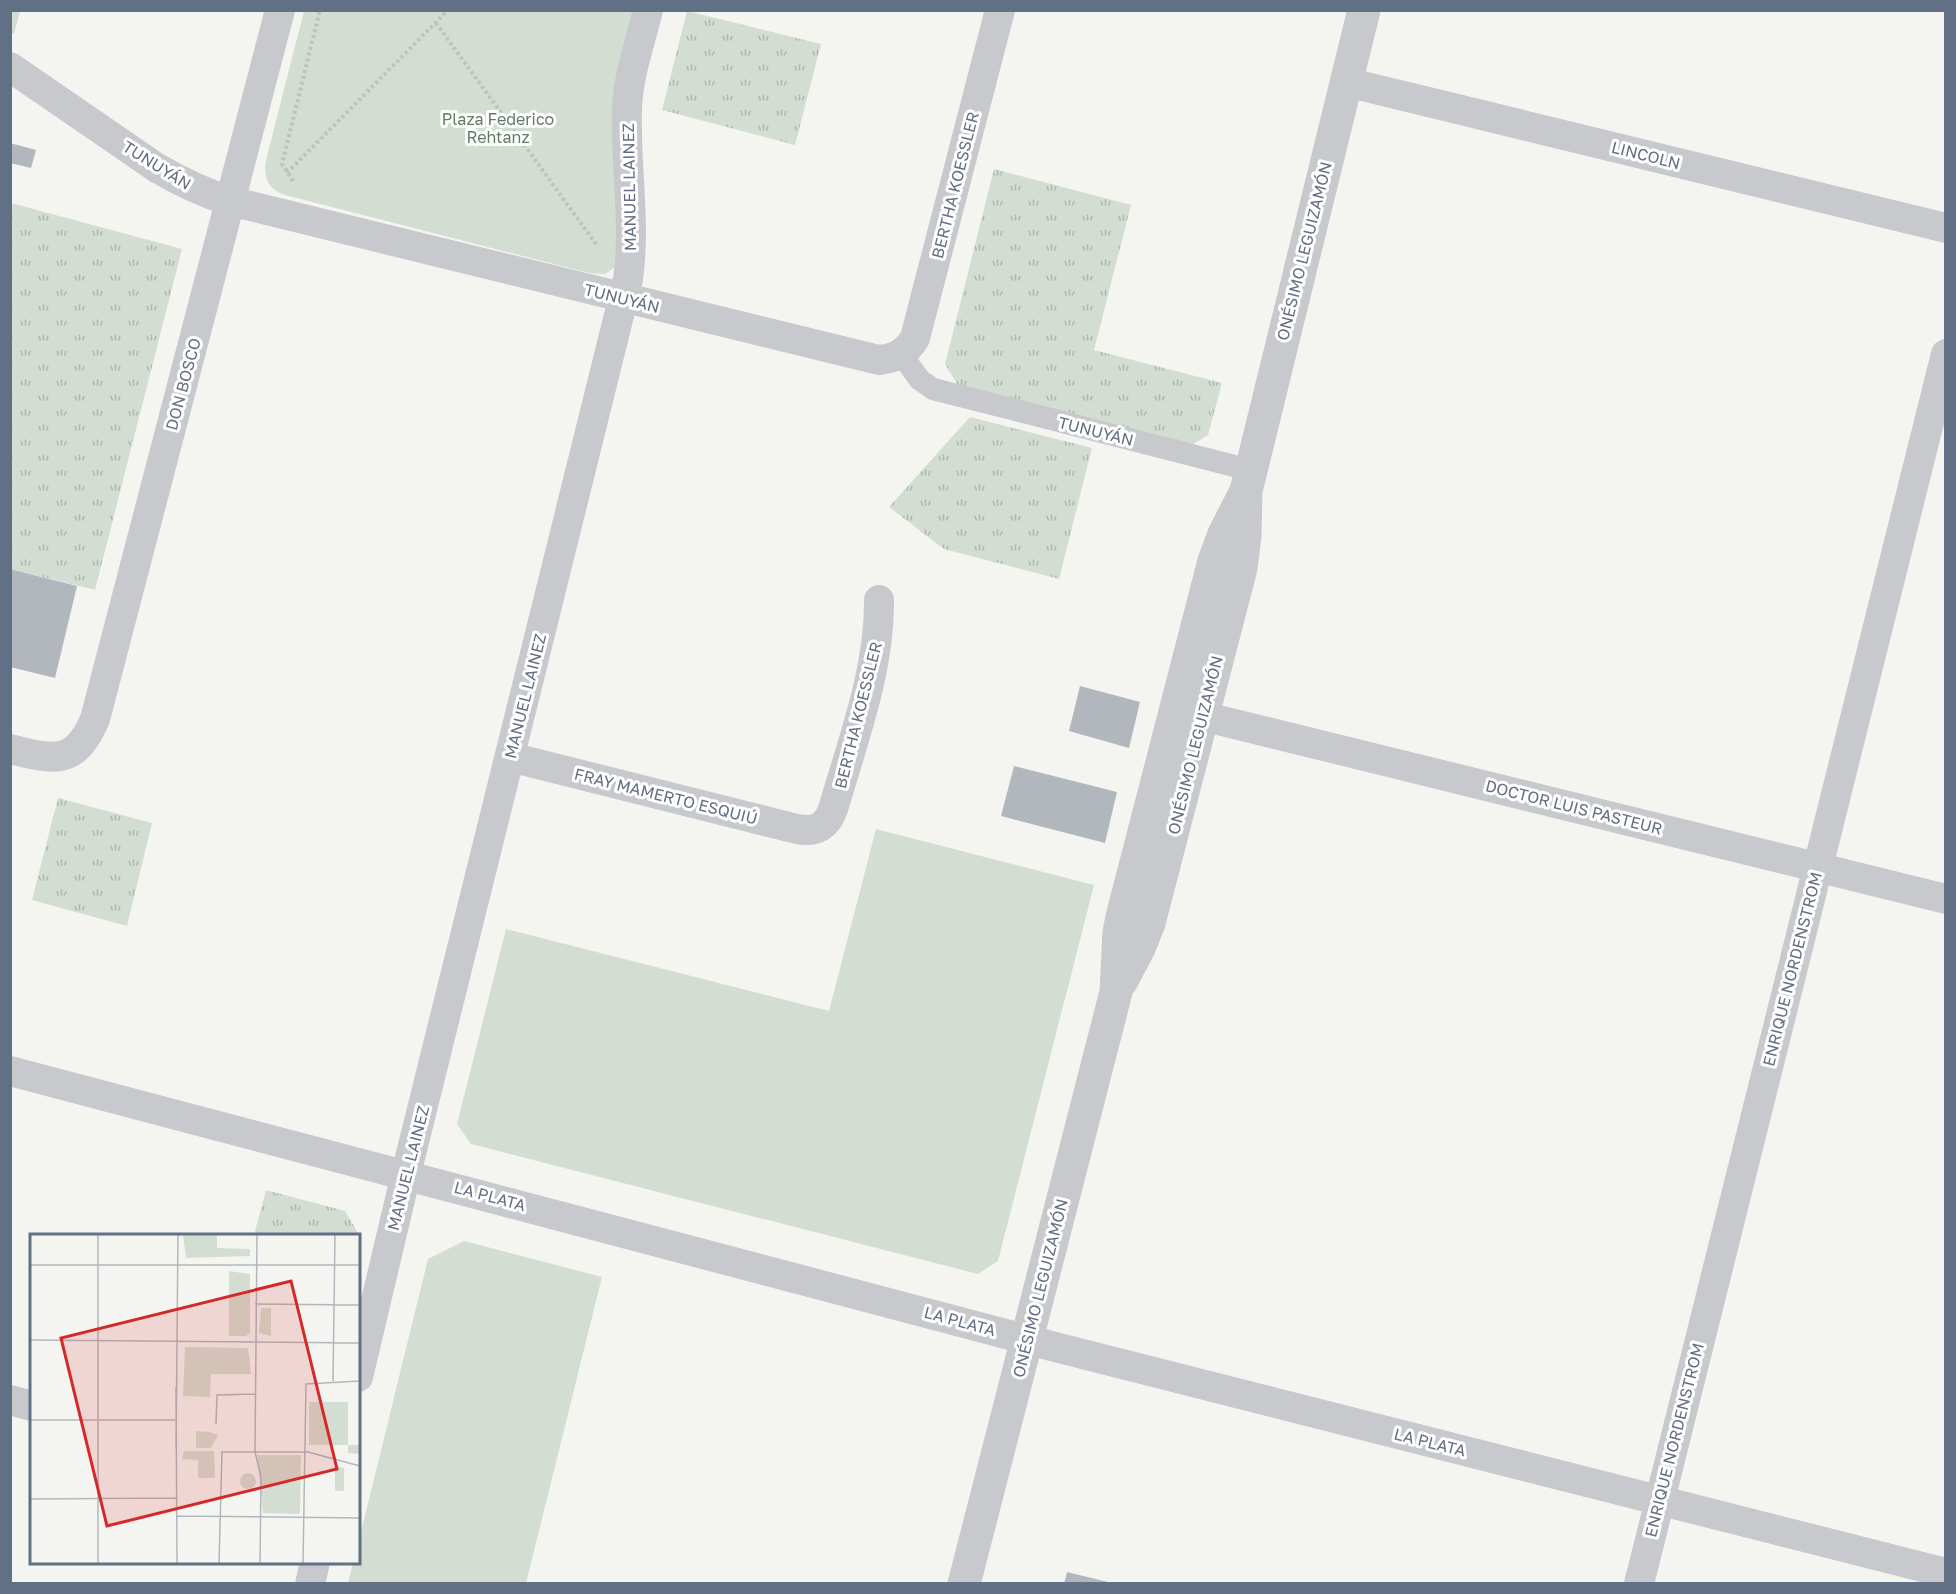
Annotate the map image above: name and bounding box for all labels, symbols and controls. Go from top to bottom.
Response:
park label: Plaza Federico Rehtanz [442,109,554,147]
street label: BERTHA KOESSLER [927,109,983,260]
street label: MANUEL LAINEZ [618,123,640,251]
street label: TUNUYÁN [119,136,195,194]
street label: LINCOLN [1609,137,1683,173]
street label: ONÉSIMO LEGUIZAMÓN [1272,160,1336,342]
street label: TUNUYÁN [582,279,662,317]
street label: DON BOSCO [161,336,205,432]
street label: TUNUYÁN [1056,412,1136,450]
street label: MANUEL LAINEZ [500,631,550,761]
street label: BERTHA KOESSLER [830,639,886,790]
street label: ONÉSIMO LEGUIZAMÓN [1163,654,1227,836]
street label: FRAY MAMERTO ESQUIÚ [572,764,760,828]
street label: DOCTOR LUIS PASTEUR [1483,775,1665,839]
street label: ENRIQUE NORDENSTROM [1758,870,1826,1068]
street label: MANUEL LAINEZ [383,1103,433,1233]
street label: LA PLATA [452,1177,528,1215]
street label: ONÉSIMO LEGUIZAMÓN [1008,1197,1072,1379]
inset map [30,1234,360,1564]
street label: LA PLATA [922,1302,998,1340]
street label: ENRIQUE NORDENSTROM [1640,1341,1708,1539]
street label: LA PLATA [1392,1423,1468,1461]

